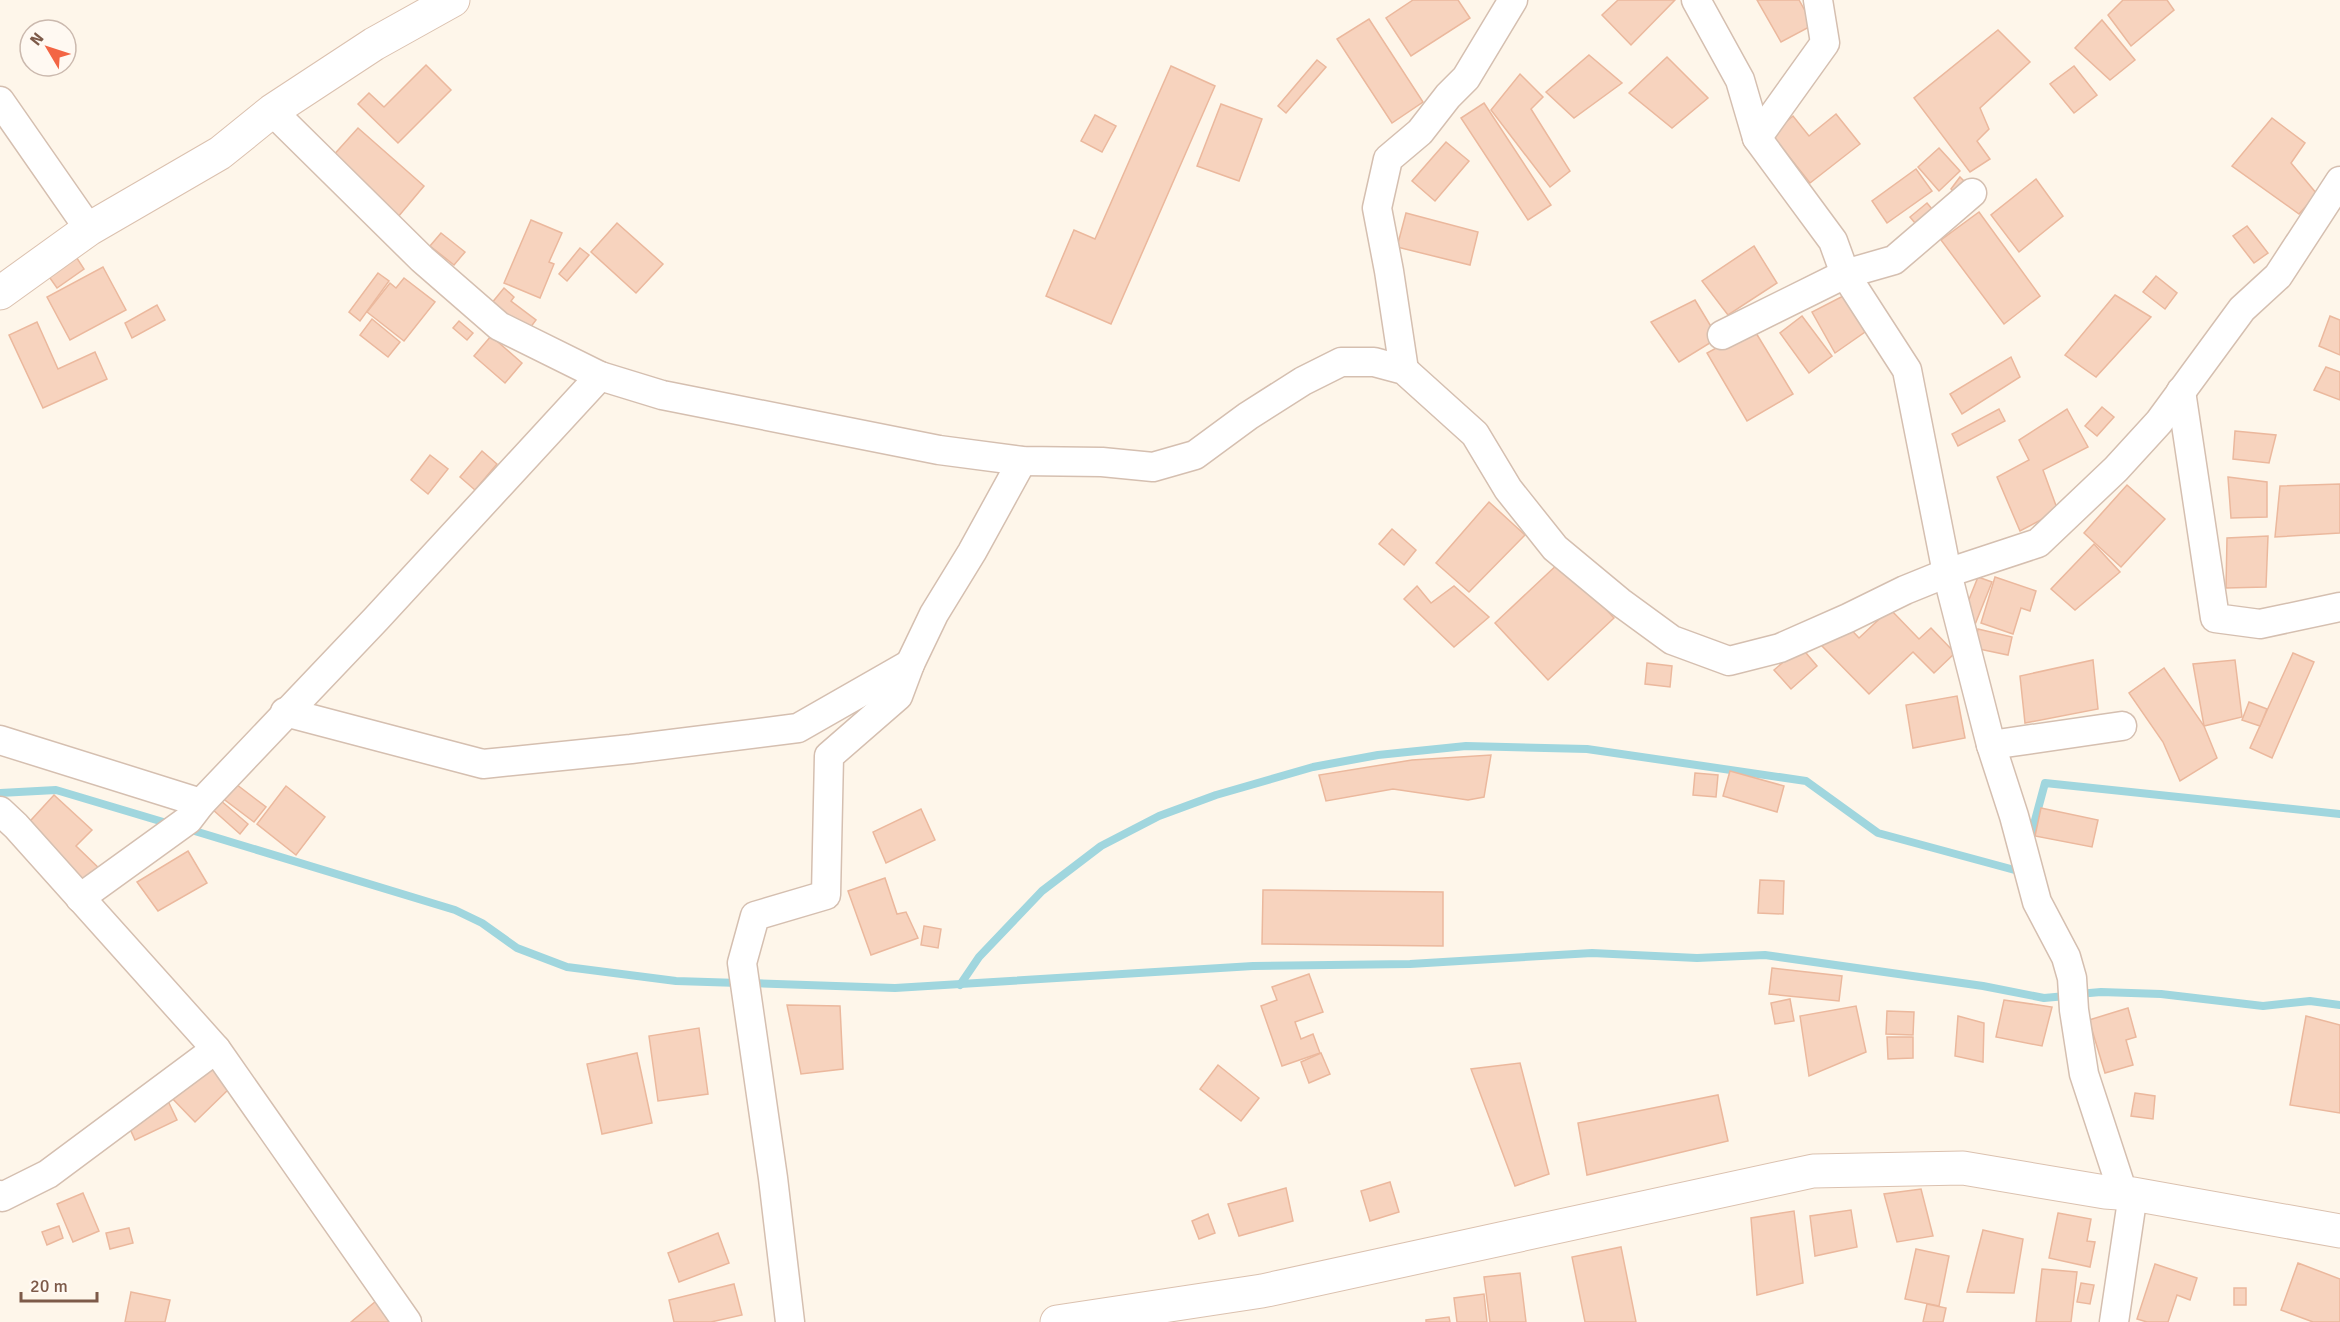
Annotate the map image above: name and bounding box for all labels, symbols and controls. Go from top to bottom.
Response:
north arrow [18,18,78,78]
text: N [26,29,48,50]
scale bar [21,1265,98,1303]
text: 20 m [30,1275,68,1297]

